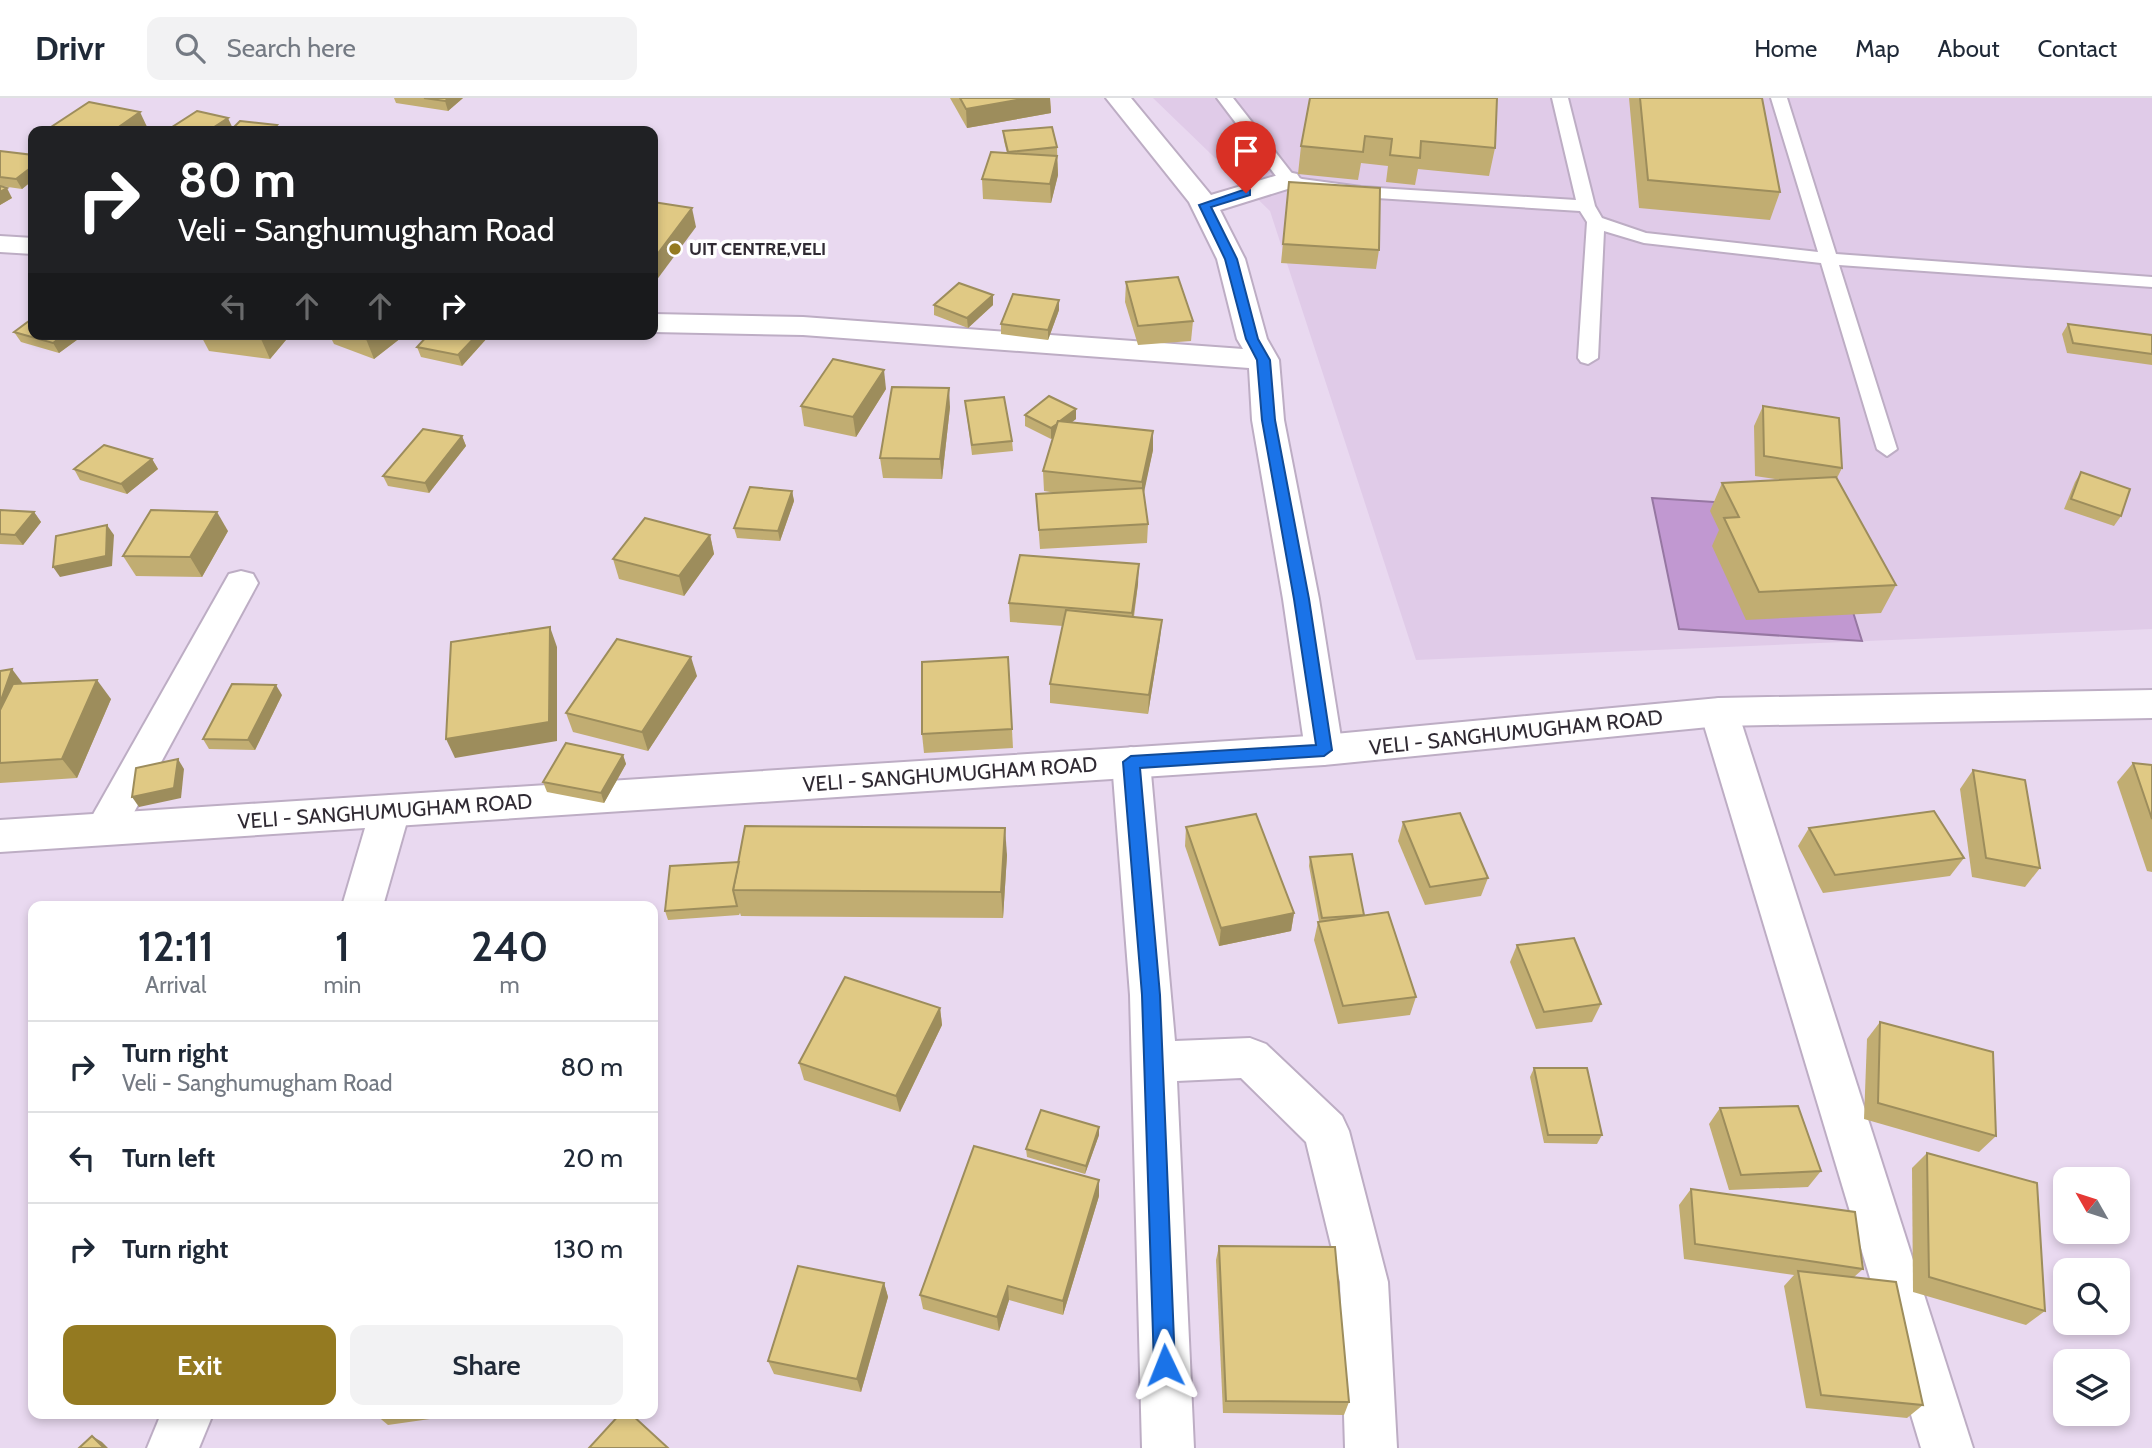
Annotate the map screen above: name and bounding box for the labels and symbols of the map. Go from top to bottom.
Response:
pin [1216,121,1276,193]
place label: UIT CENTRE,VELI [689,238,826,260]
marker: UIT CENTRE,VELI [667,241,683,257]
street label: VELI - SANGHUMUGHAM ROAD [1368,704,1664,760]
street label: VELI - SANGHUMUGHAM ROAD [802,751,1098,797]
street label: VELI - SANGHUMUGHAM ROAD [237,788,533,834]
north arrow [2053,1167,2130,1244]
position arrow [1128,1328,1202,1402]

